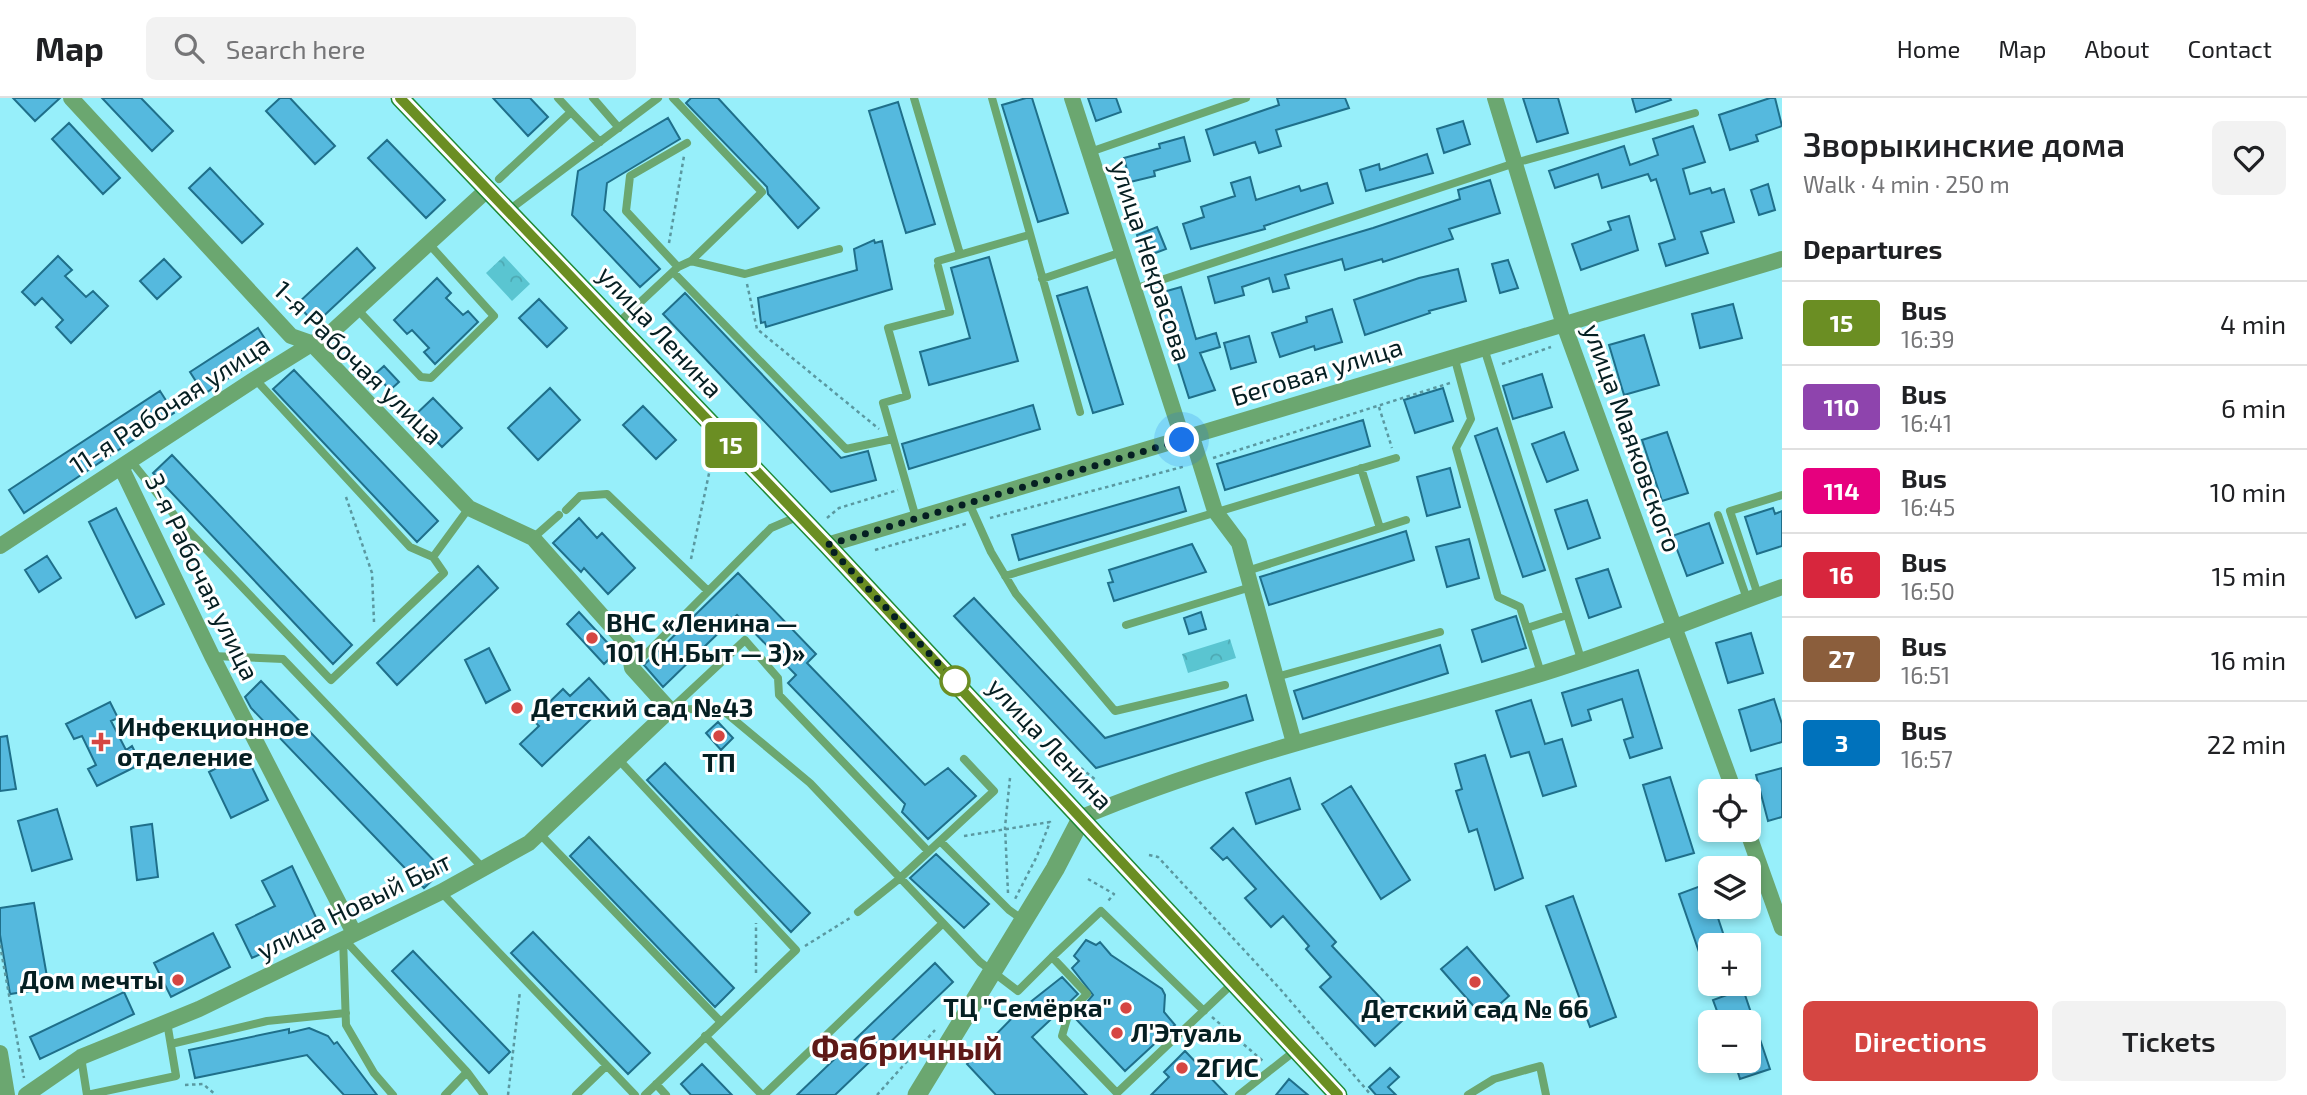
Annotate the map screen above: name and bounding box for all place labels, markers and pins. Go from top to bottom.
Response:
place label: ВНС «Ленина — 101 (Н.Быт — 3)» [606,606,805,667]
marker: ВНС «Ленина — 101 (Н.Быт — 3)» [584,630,600,646]
unlabelled marker [940,666,970,696]
place label: Детский сад №43 [531,691,753,722]
marker: Детский сад №43 [509,700,525,716]
place label: Инфекционное отделение [117,710,309,771]
marker: ТП [711,728,727,744]
marker: Инфекционное отделение [91,732,111,752]
place label: ТП [702,746,736,777]
place label: Дом мечты [20,963,164,994]
marker: Дом мечты [170,972,186,988]
marker: Детский сад № 66 [1467,974,1483,990]
place label: ТЦ "Семёрка" [943,991,1112,1022]
place label: Детский сад № 66 [1361,992,1589,1023]
marker: ТЦ "Семёрка" [1118,1000,1134,1016]
place label: Л'Этуаль [1131,1016,1242,1047]
marker: Л'Этуаль [1109,1025,1125,1041]
place label: 2ГИС [1196,1051,1259,1082]
marker: 2ГИС [1174,1060,1190,1076]

